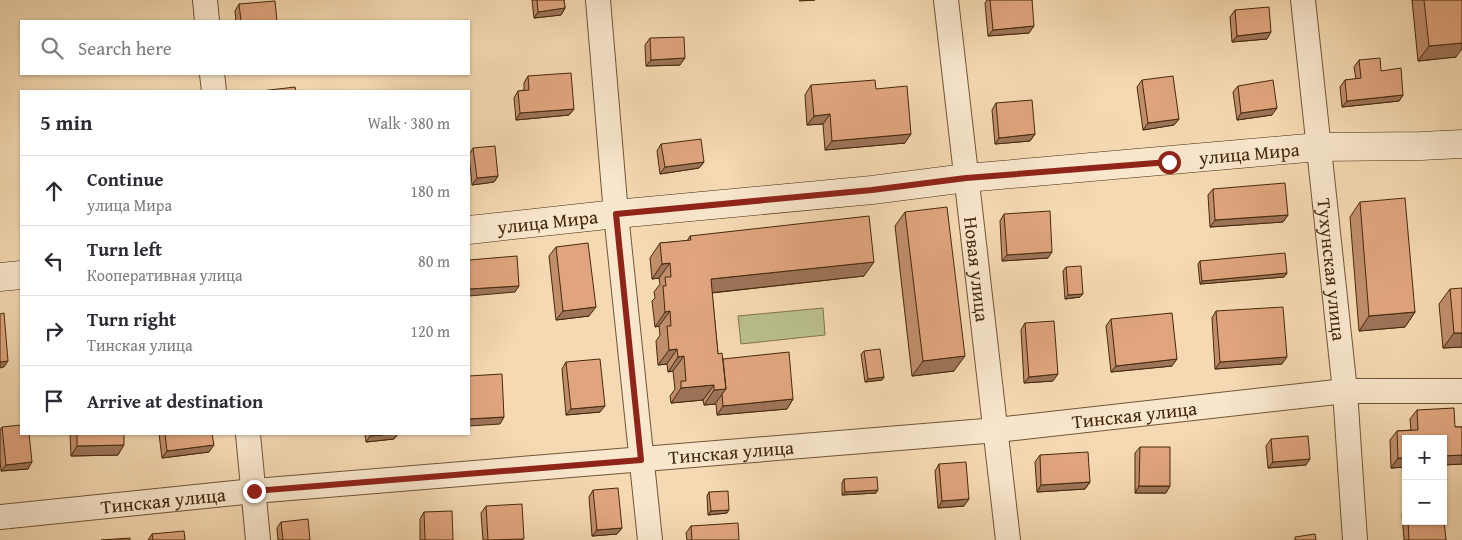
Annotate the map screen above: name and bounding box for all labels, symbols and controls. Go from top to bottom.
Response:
search box [20,20,470,75]
icon: search [38,34,66,62]
text: Search here [78,34,172,62]
text: 5 min [40,107,92,138]
text: Walk · 380 m [367,111,450,135]
street label: улица Мира [1197,135,1301,172]
route start [1158,151,1181,174]
text: Continue [87,165,164,193]
icon: ahead [40,177,68,205]
text: 180 m [410,179,450,203]
text: улица Мира [87,193,172,217]
street label: Тухунская улица [1310,197,1354,342]
street label: улица Мира [495,202,599,241]
street label: Новая улица [957,215,997,323]
text: Turn left [87,235,162,263]
icon: left [40,247,68,275]
text: 80 m [418,249,450,273]
text: Кооперативная улица [87,263,243,287]
text: Turn right [87,305,176,333]
icon: right [40,317,68,345]
text: 120 m [410,319,450,343]
text: Тинская улица [87,333,193,357]
icon: arrive [40,387,68,415]
text: Arrive at destination [87,387,263,415]
street label: Тинская улица [1070,394,1198,436]
street label: Тинская улица [667,433,795,471]
map controls [1402,435,1447,525]
button: + [1402,435,1447,480]
street label: Тинская улица [99,480,227,521]
route end [243,480,266,503]
button: − [1402,480,1447,525]

